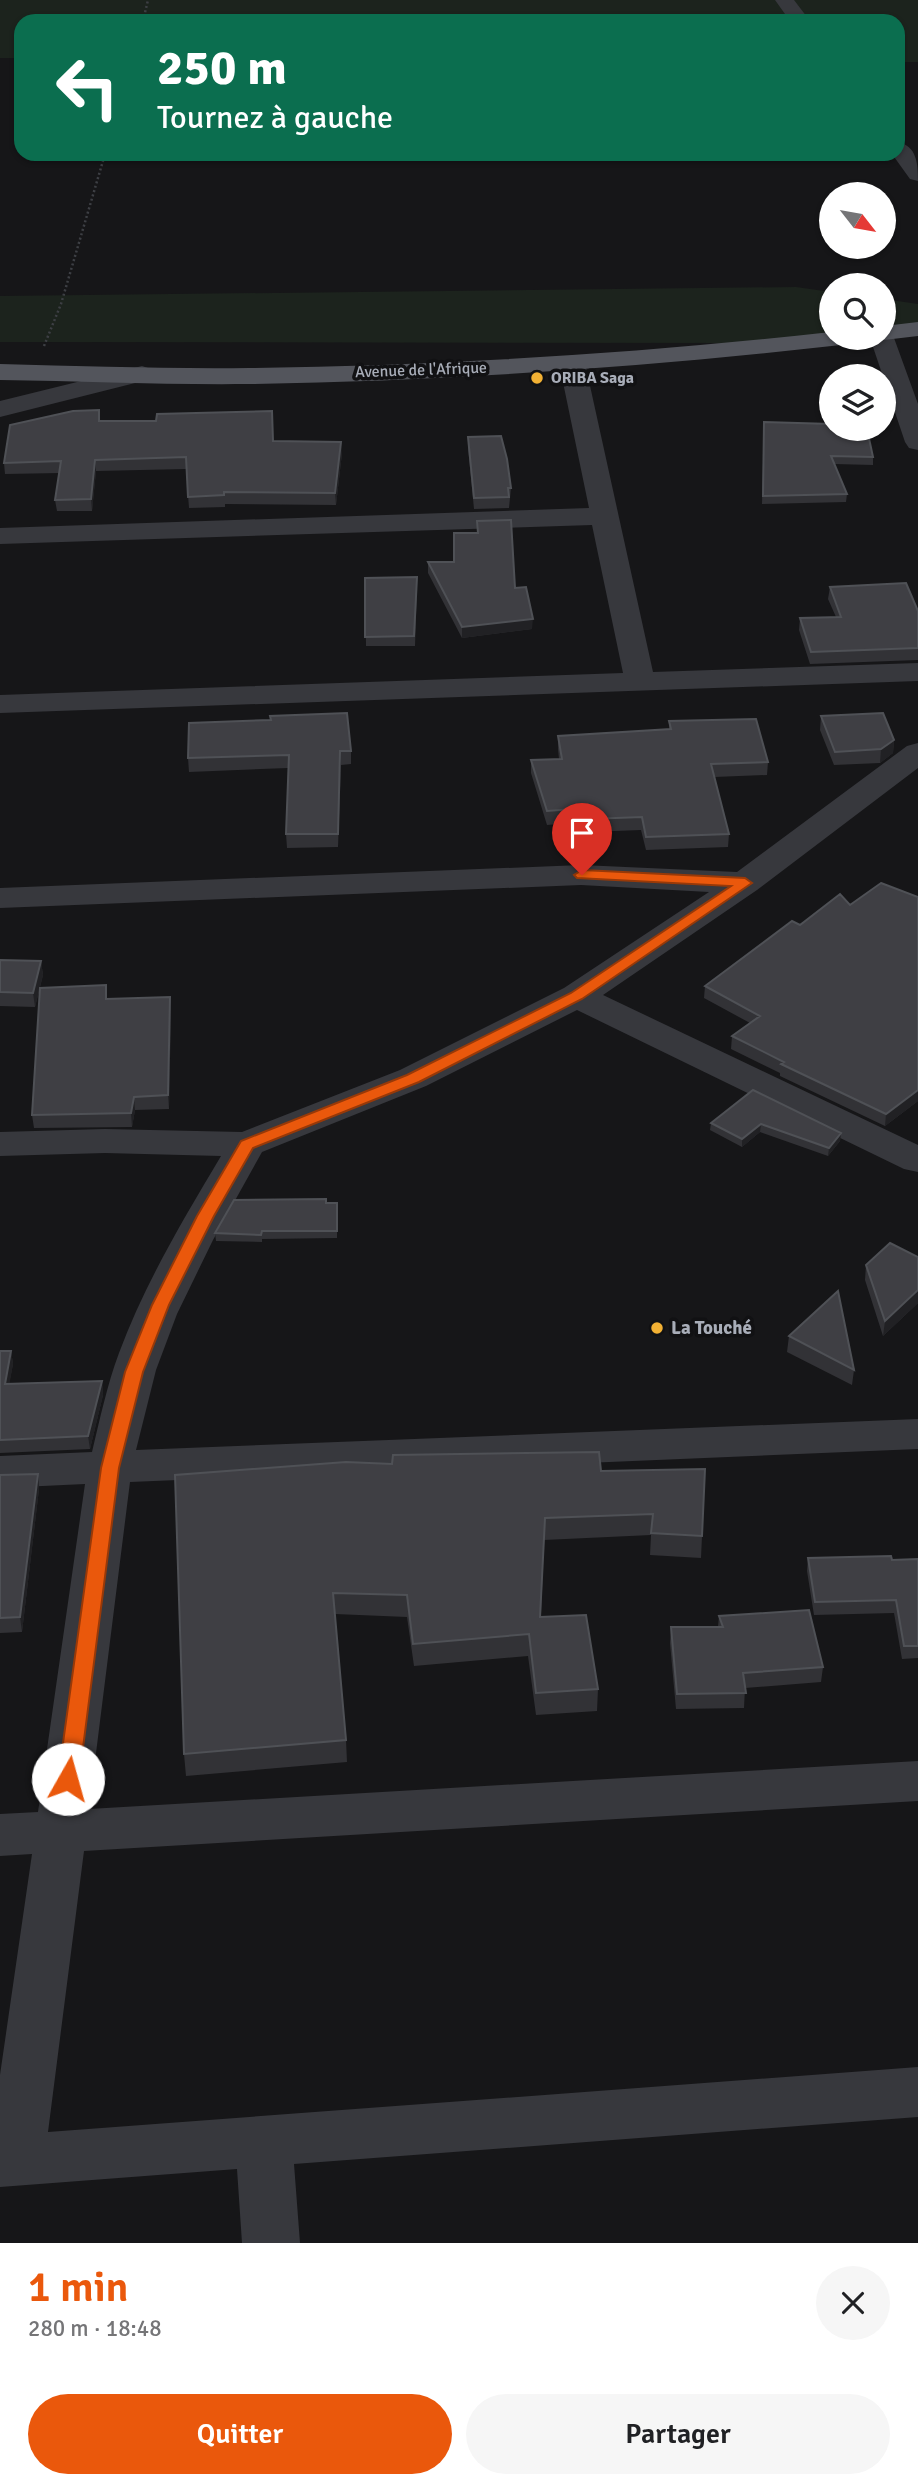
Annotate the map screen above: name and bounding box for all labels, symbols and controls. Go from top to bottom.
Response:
text: 250 m [157,38,287,98]
icon: left [42,42,133,133]
text: Tournez à gauche [157,98,393,137]
north arrow [819,182,896,259]
map controls [819,182,896,441]
button: search [819,273,896,350]
street label: Avenue de l'Afrique [355,358,487,382]
button: layers [819,364,896,441]
place label: ORIBA Saga [551,368,634,388]
marker: ORIBA Saga [529,370,545,386]
pin [552,803,612,875]
icon: arrive [563,814,601,852]
place label: La Touché [671,1316,752,1340]
marker: La Touché [649,1320,665,1336]
position arrow [31,1742,105,1816]
text: 1 min [28,2262,129,2313]
button: close [816,2266,890,2340]
text: 280 m · 18:48 [28,2314,162,2343]
button: Quitter [28,2394,452,2474]
button: Partager [466,2394,890,2474]

